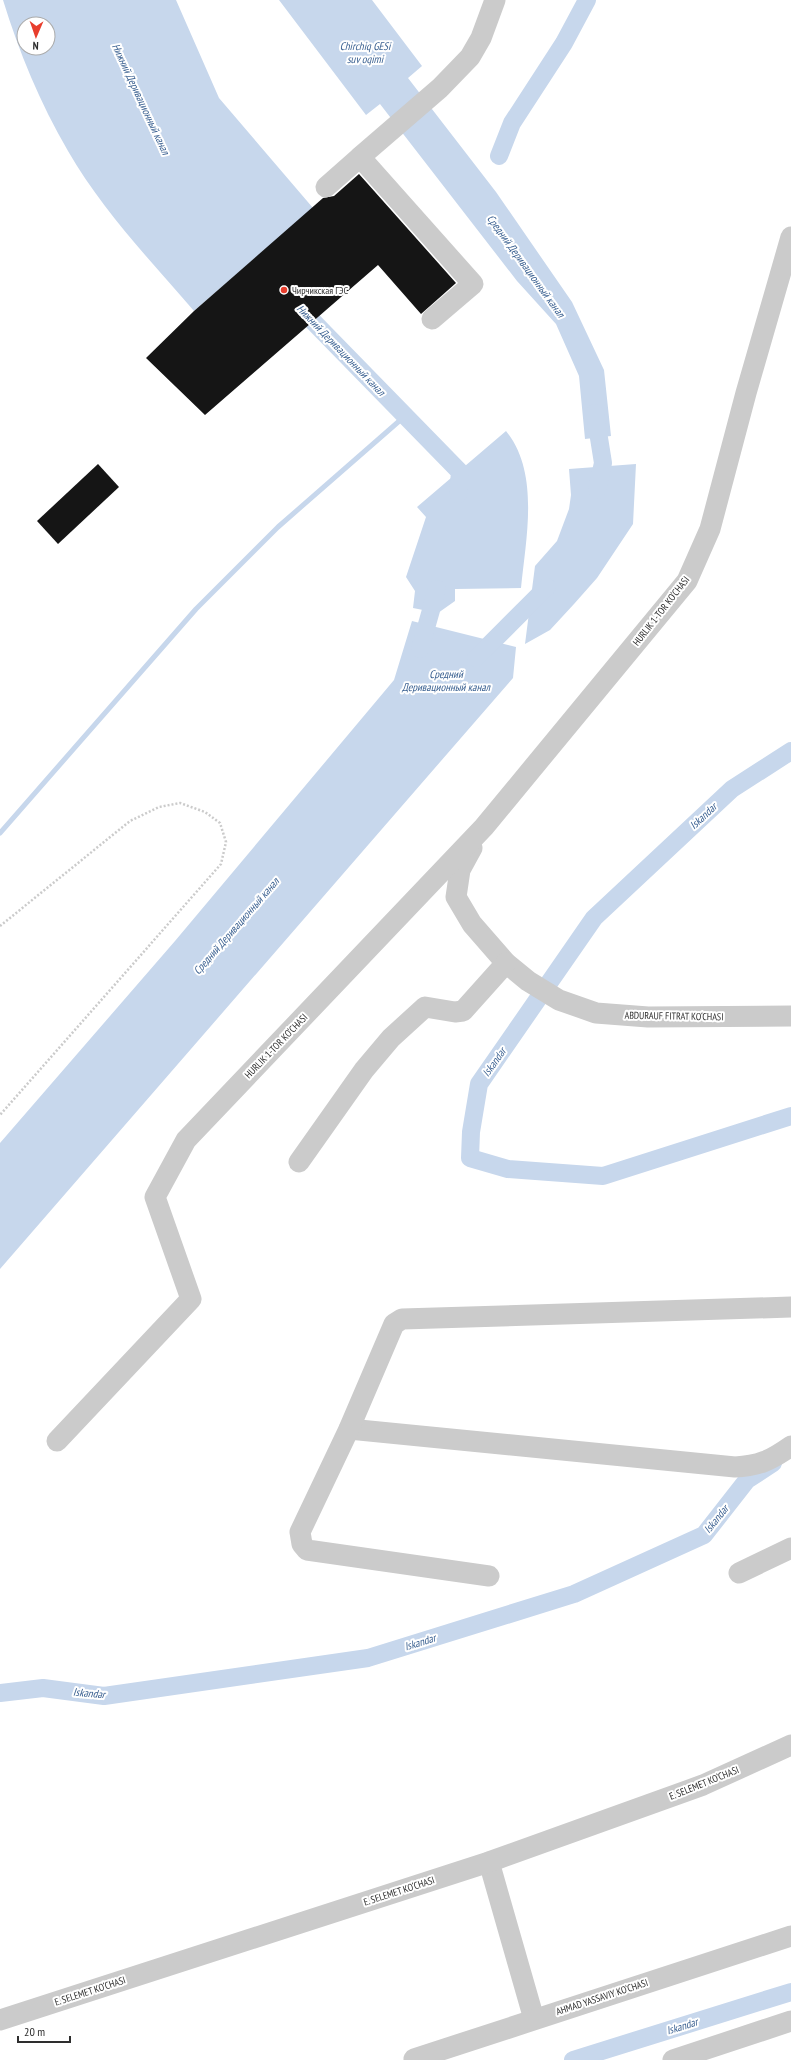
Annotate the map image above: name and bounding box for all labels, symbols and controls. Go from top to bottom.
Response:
north arrow [16,16,56,56]
text: N [32,39,39,53]
water label: Chirchiq GESi suv oqimi [340,39,392,66]
water label: Нижний Деривационный канал [109,41,174,158]
water label: Средний Деривационный канал [484,212,569,321]
place label: Чирчикская ГЭС [292,284,348,297]
marker: Чирчикская ГЭС [279,285,289,295]
water label: Нижний Деривационный канал [294,301,389,400]
street label: HURLIK 1-TOR KO‘CHASI [630,574,692,648]
water label: Средний Деривационный канал [401,667,492,694]
water label: Iskandar [687,799,721,832]
water label: Средний Деривационный канал [190,874,283,977]
street label: ABDURAUF FITRAT KO‘CHASI [624,1009,724,1023]
street label: HURLIK 1-TOR KO‘CHASI [242,1011,310,1081]
water label: Iskandar [479,1043,510,1079]
water label: Iskandar [701,1501,733,1536]
water label: Iskandar [403,1630,439,1653]
water label: Iskandar [72,1685,107,1702]
street label: E. SELEMET KO‘CHASI [667,1763,741,1803]
street label: E. SELEMET KO‘CHASI [362,1873,436,1909]
street label: E. SELEMET KO‘CHASI [53,1973,127,2009]
street label: AHMAD YASSAVIY KO‘CHASI [554,1976,650,2018]
water label: Iskandar [665,2014,701,2037]
scale bar [18,2018,70,2044]
text: 20 m [24,2024,45,2039]

